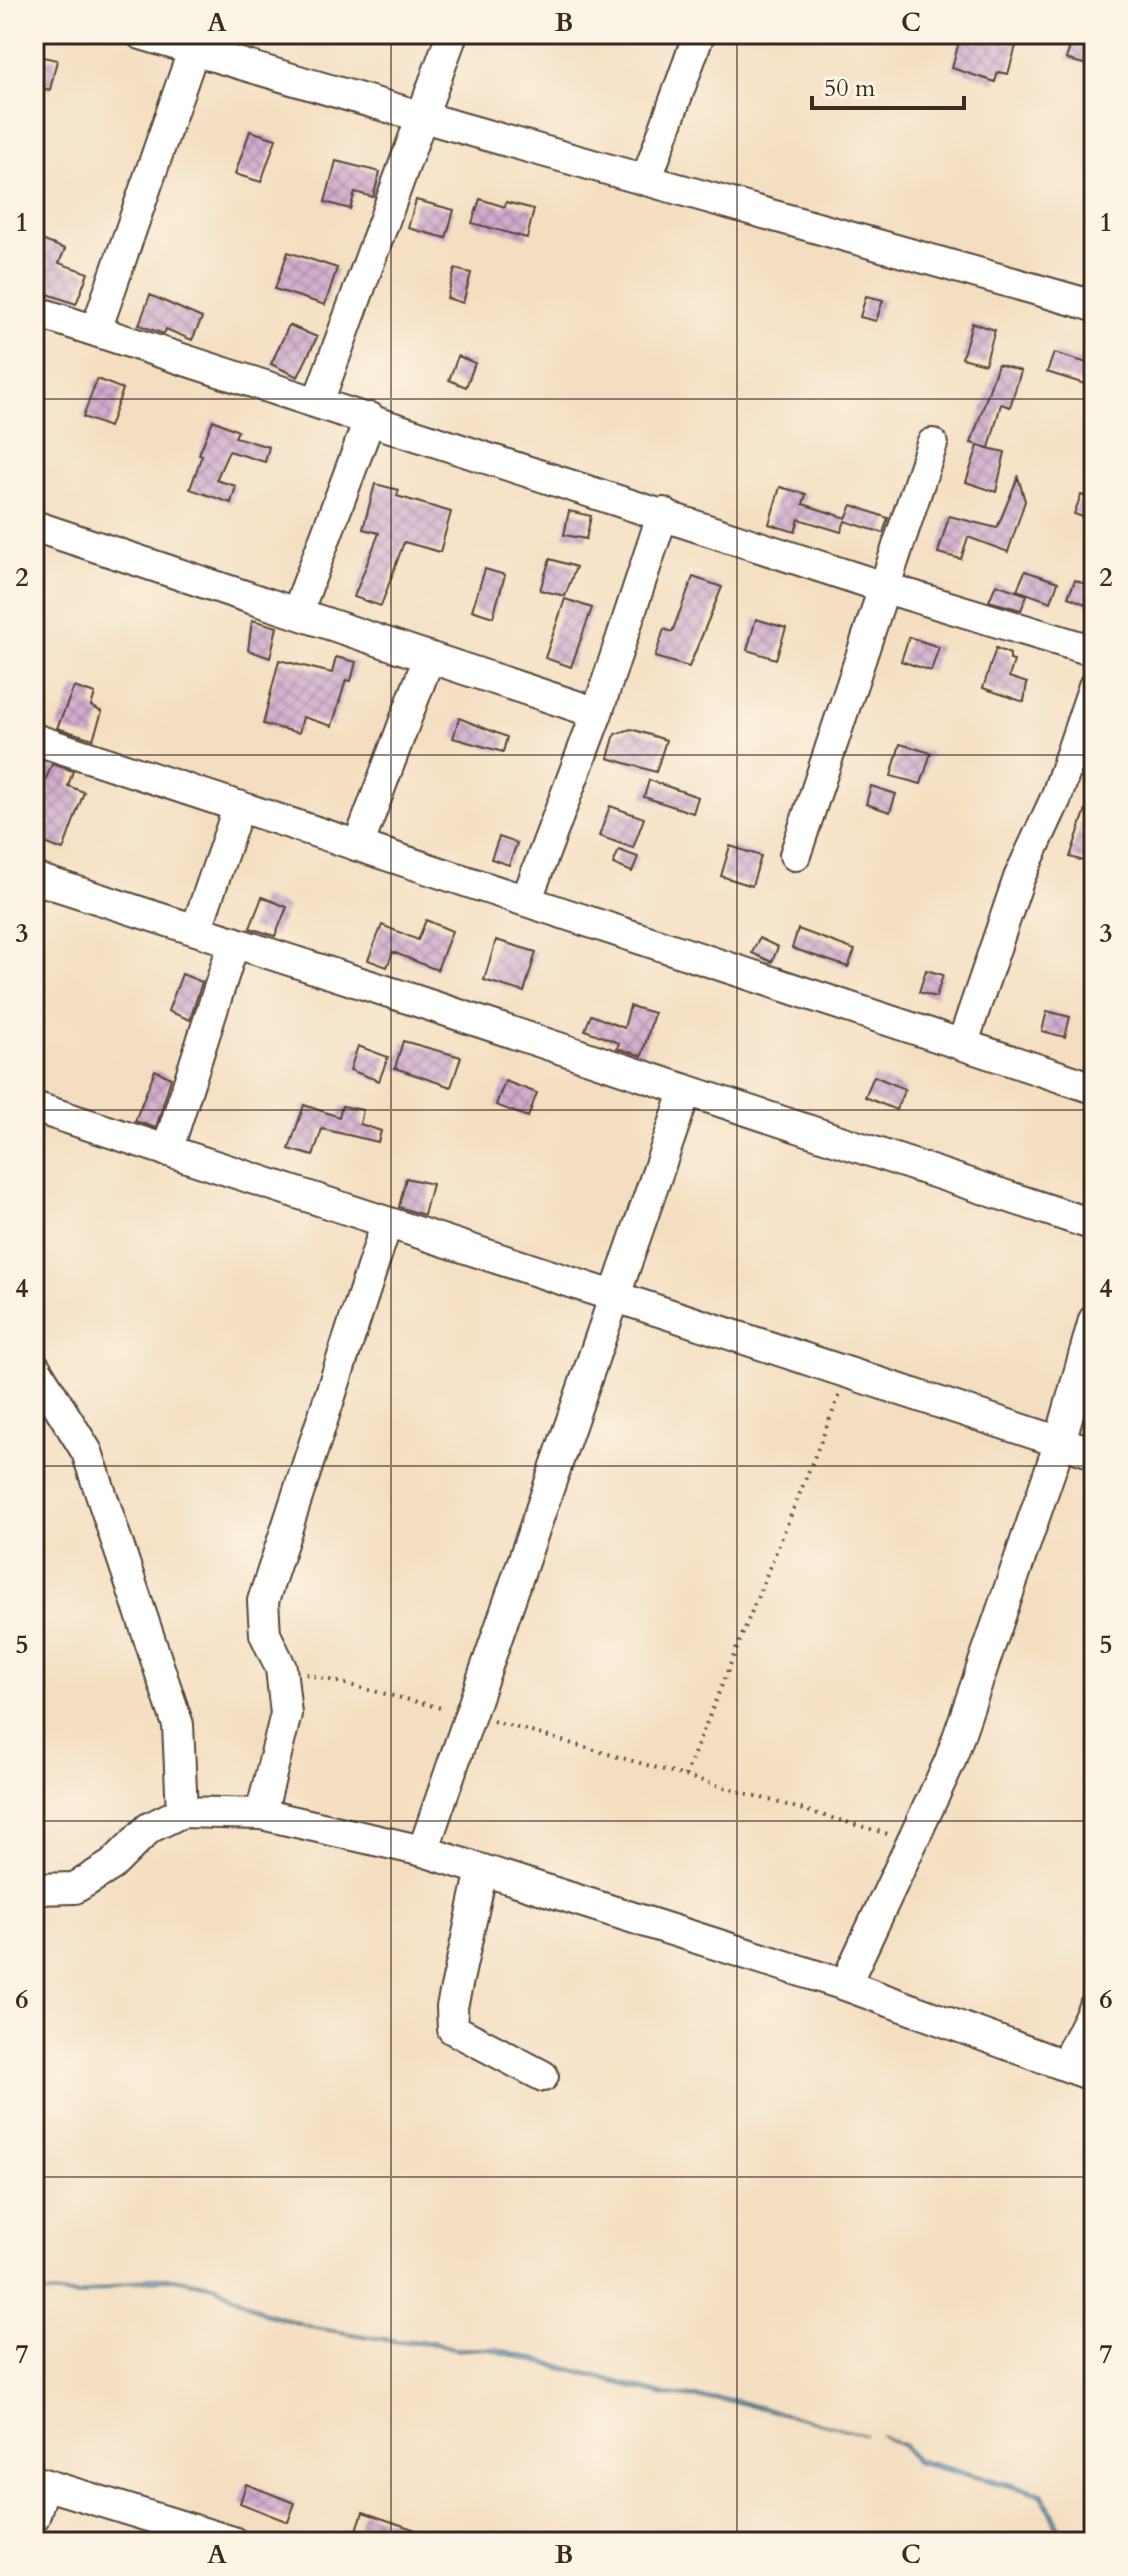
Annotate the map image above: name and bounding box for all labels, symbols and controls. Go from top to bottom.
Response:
text: A [207,5,227,40]
text: B [555,5,573,40]
text: C [901,5,921,40]
scale bar [812,60,964,110]
text: 50 m [824,72,876,105]
text: 1 [15,205,29,240]
text: 1 [1099,205,1113,240]
text: 2 [15,560,29,595]
text: 2 [1099,560,1113,595]
text: 3 [15,916,29,951]
text: 3 [1099,916,1113,951]
text: 4 [15,1271,29,1306]
text: 4 [1099,1271,1113,1306]
text: 5 [15,1627,29,1662]
text: 5 [1099,1627,1113,1662]
text: 6 [15,1982,29,2017]
text: 6 [1099,1982,1113,2017]
text: 7 [15,2337,29,2372]
text: 7 [1099,2337,1113,2372]
text: A [207,2537,227,2572]
text: B [555,2537,573,2572]
text: C [901,2537,921,2572]

